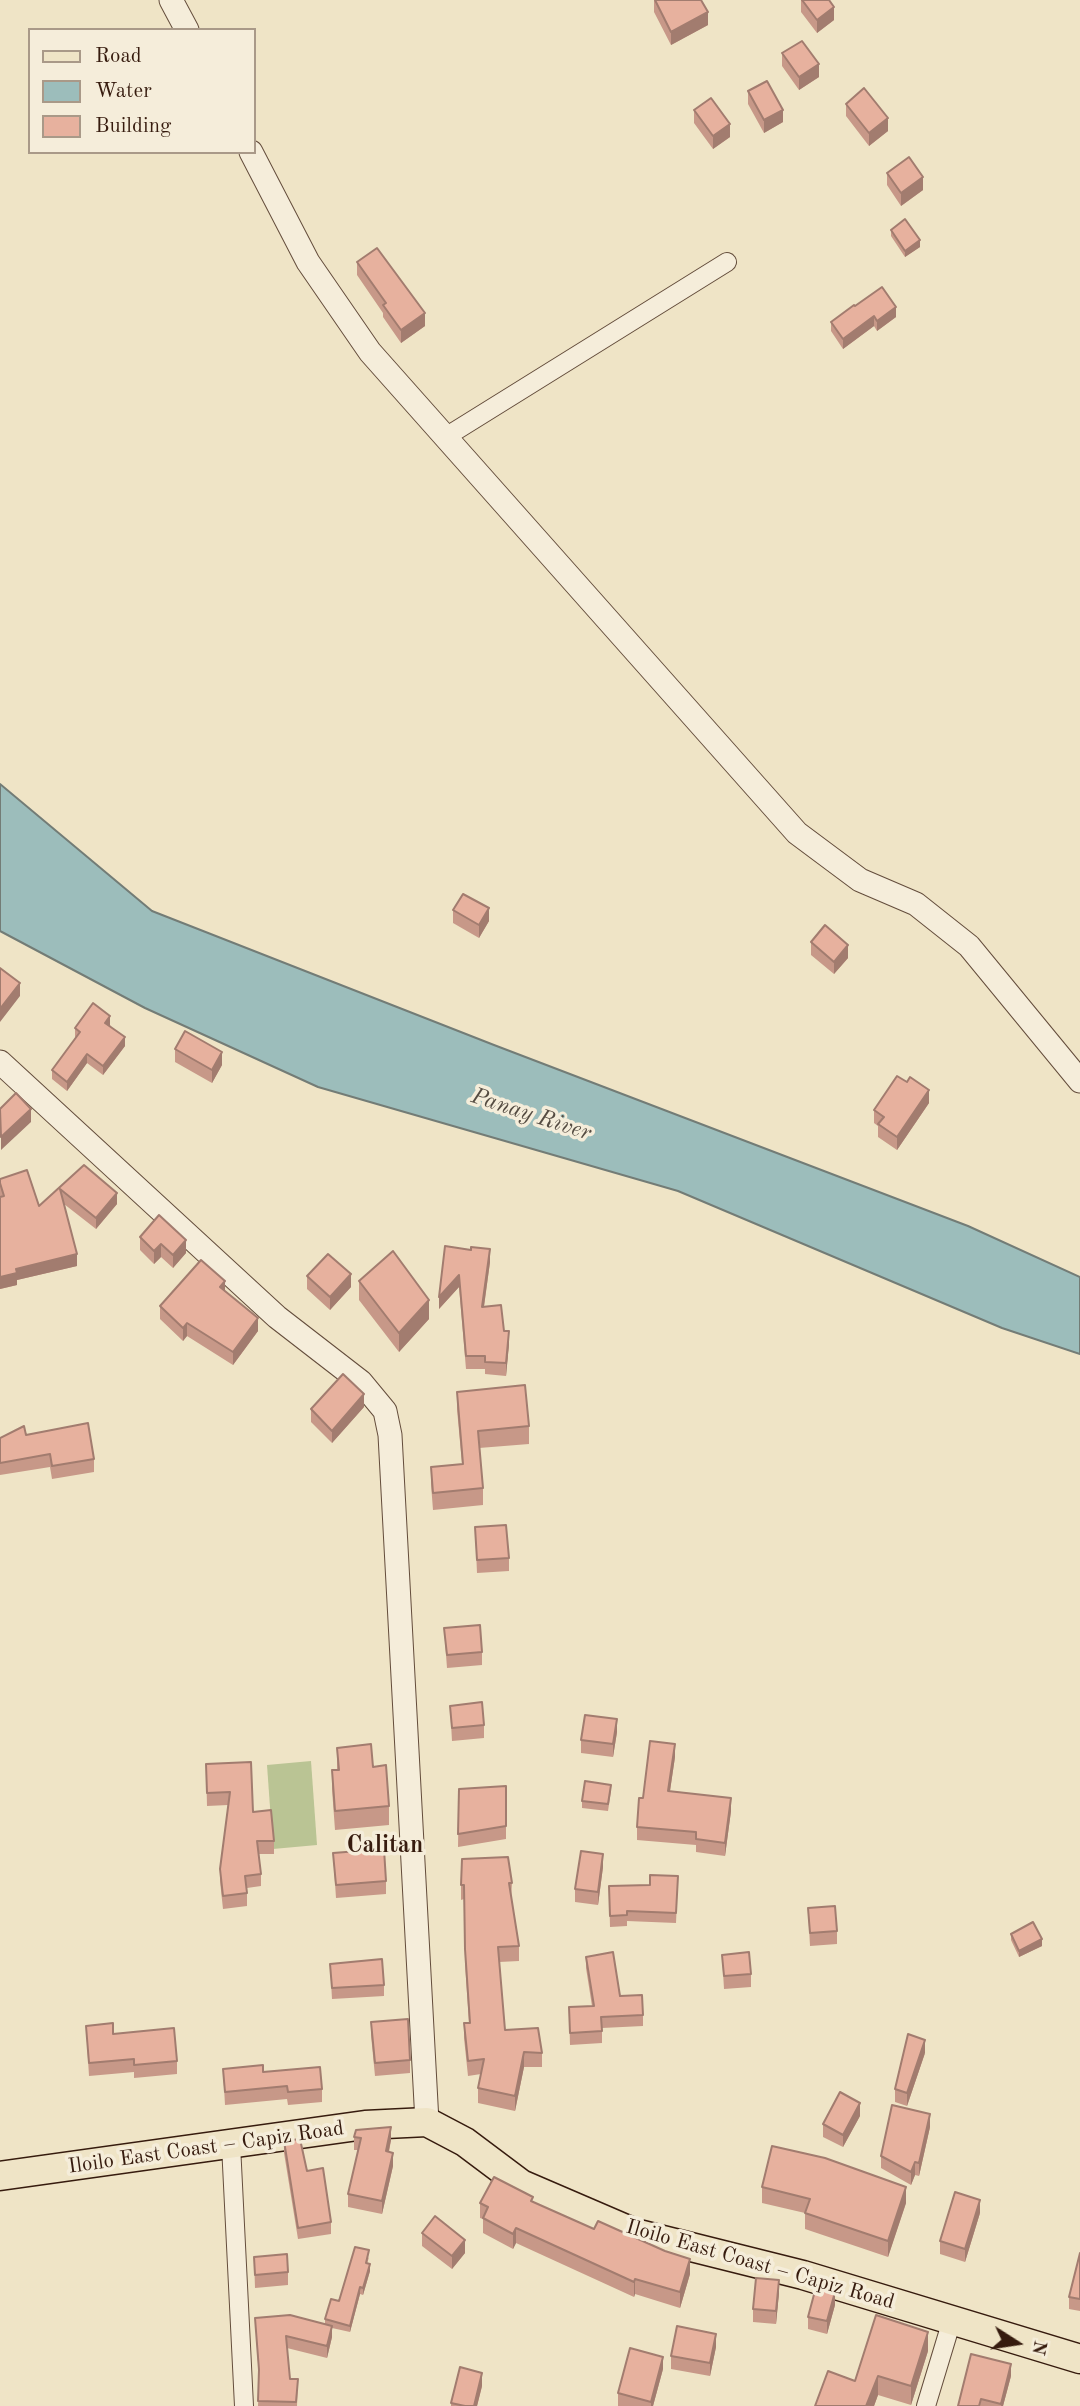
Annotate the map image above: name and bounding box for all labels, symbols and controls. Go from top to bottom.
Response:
legend [28,28,256,154]
text: Road [95,46,142,67]
text: Water [95,81,152,102]
text: Building [95,116,171,137]
water label: Panay River [468,1083,594,1147]
district label: Calitan [347,1832,423,1860]
street label: Iloilo East Coast – Capiz Road [66,2116,346,2180]
street label: Iloilo East Coast – Capiz Road [623,2215,897,2315]
north arrow [982,2308,1052,2378]
text: N [1027,2338,1049,2357]

